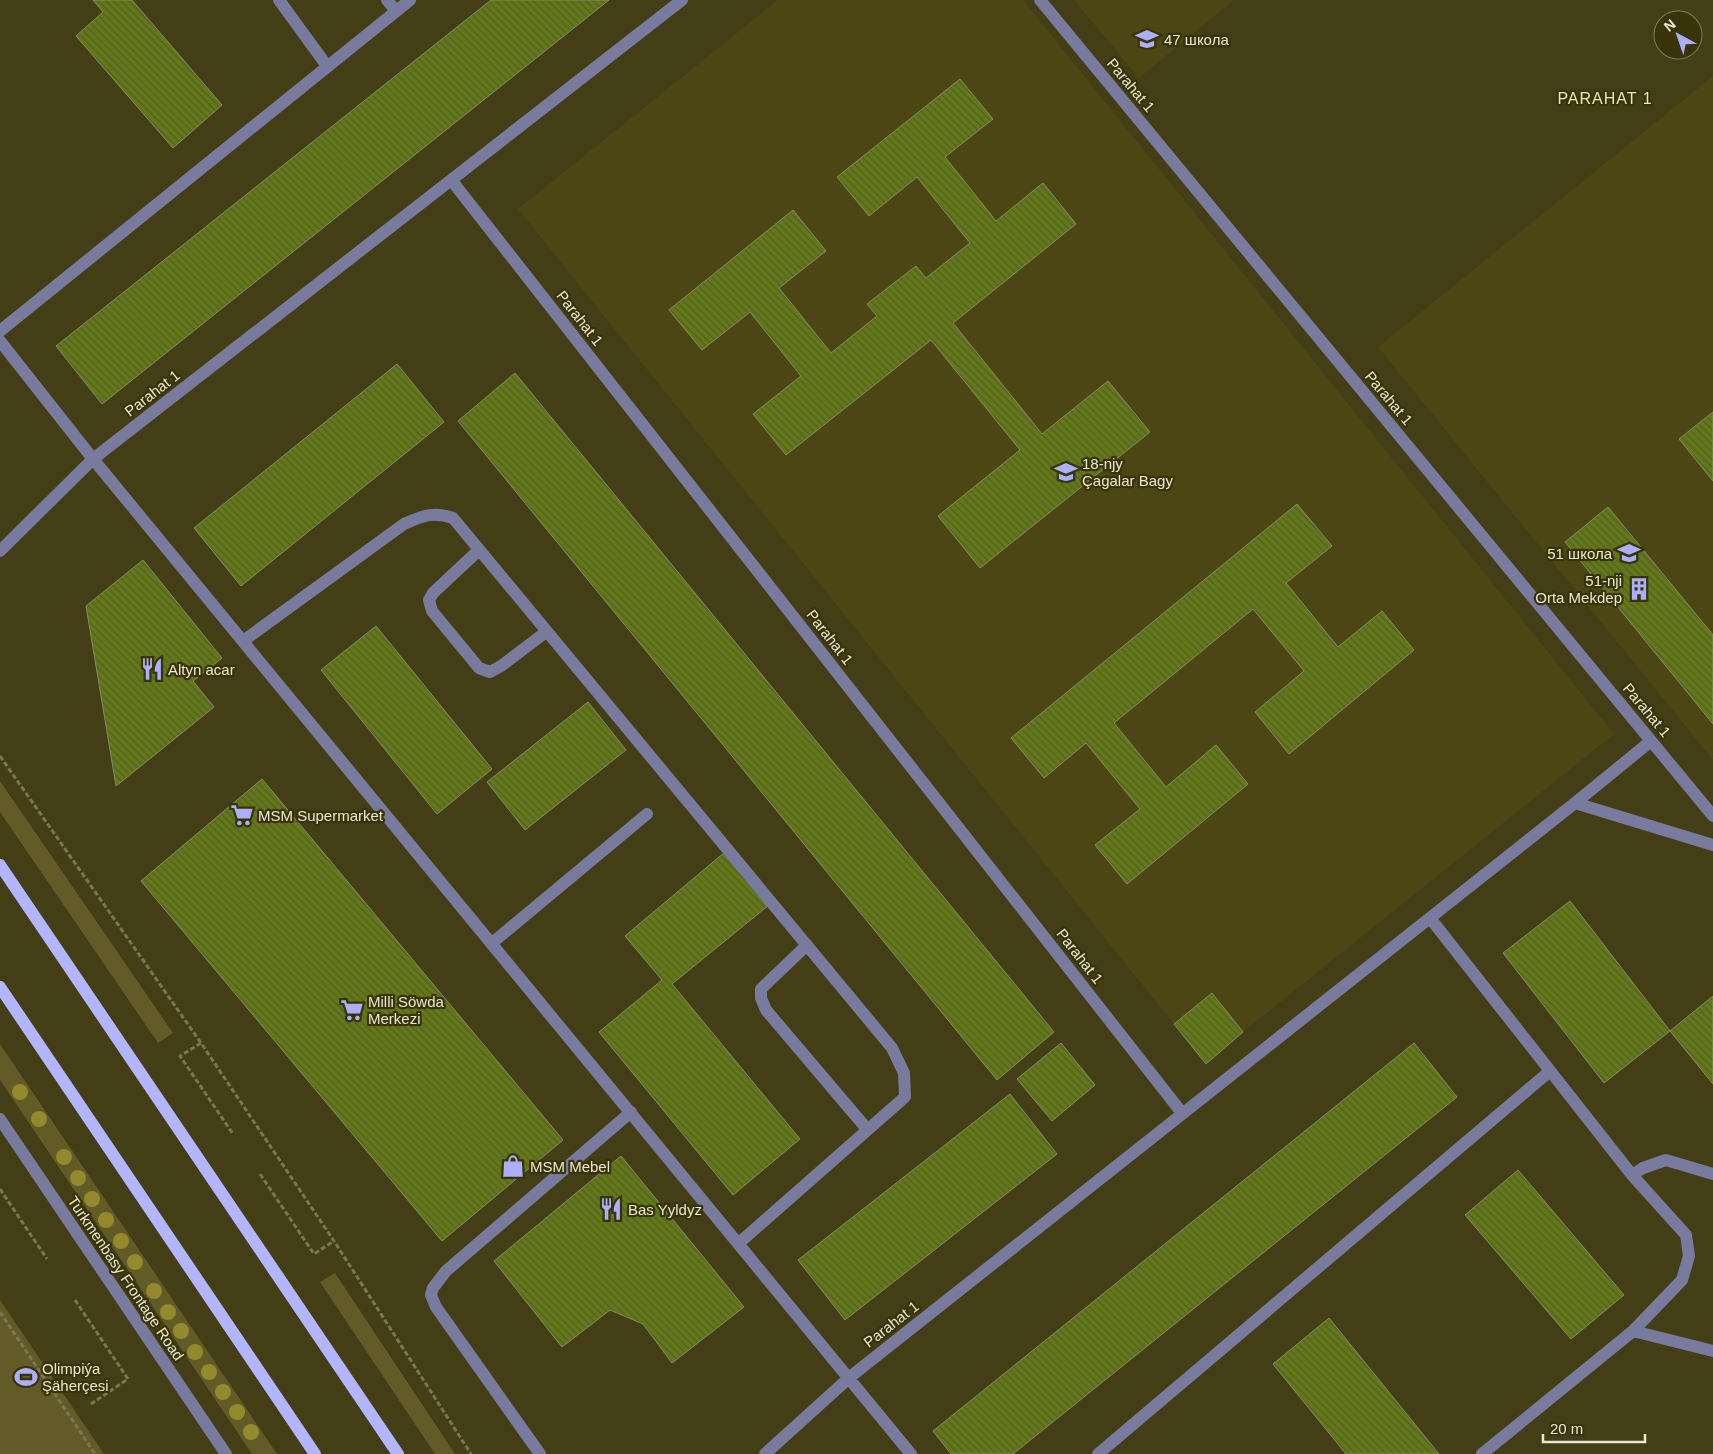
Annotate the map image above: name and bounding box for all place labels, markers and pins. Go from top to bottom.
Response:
school or university icon: 47 школа [1134,26,1160,52]
place label: 47 школа [1164,31,1229,48]
place label: 18-njy Çagalar Bagy [1082,455,1173,489]
school or university icon: 18-njy Çagalar Bagy [1053,459,1079,485]
school or university icon: 51 школа [1616,540,1642,566]
place label: 51 школа [1547,545,1613,562]
place label: 51-nji Orta Mekdep [1535,572,1622,606]
building icon: 51-nji Orta Mekdep [1626,576,1652,602]
restaurant icon: Altyn acar [139,656,165,682]
place label: Altyn acar [168,661,235,678]
supermarket icon: MSM Supermarket [229,802,255,828]
place label: MSM Supermarket [258,807,384,824]
place label: Milli Söwda Merkezi [368,993,445,1027]
supermarket icon: Milli Söwda Merkezi [339,997,365,1023]
shop icon: MSM Mebel [500,1153,526,1179]
place label: MSM Mebel [530,1158,610,1175]
restaurant icon: Bas Yyldyz [598,1196,624,1222]
place label: Bas Yyldyz [628,1201,702,1218]
place label: Olimpiýa Şäherçesi [42,1360,109,1394]
sports icon: Olimpiýa Şäherçesi [13,1364,39,1390]

